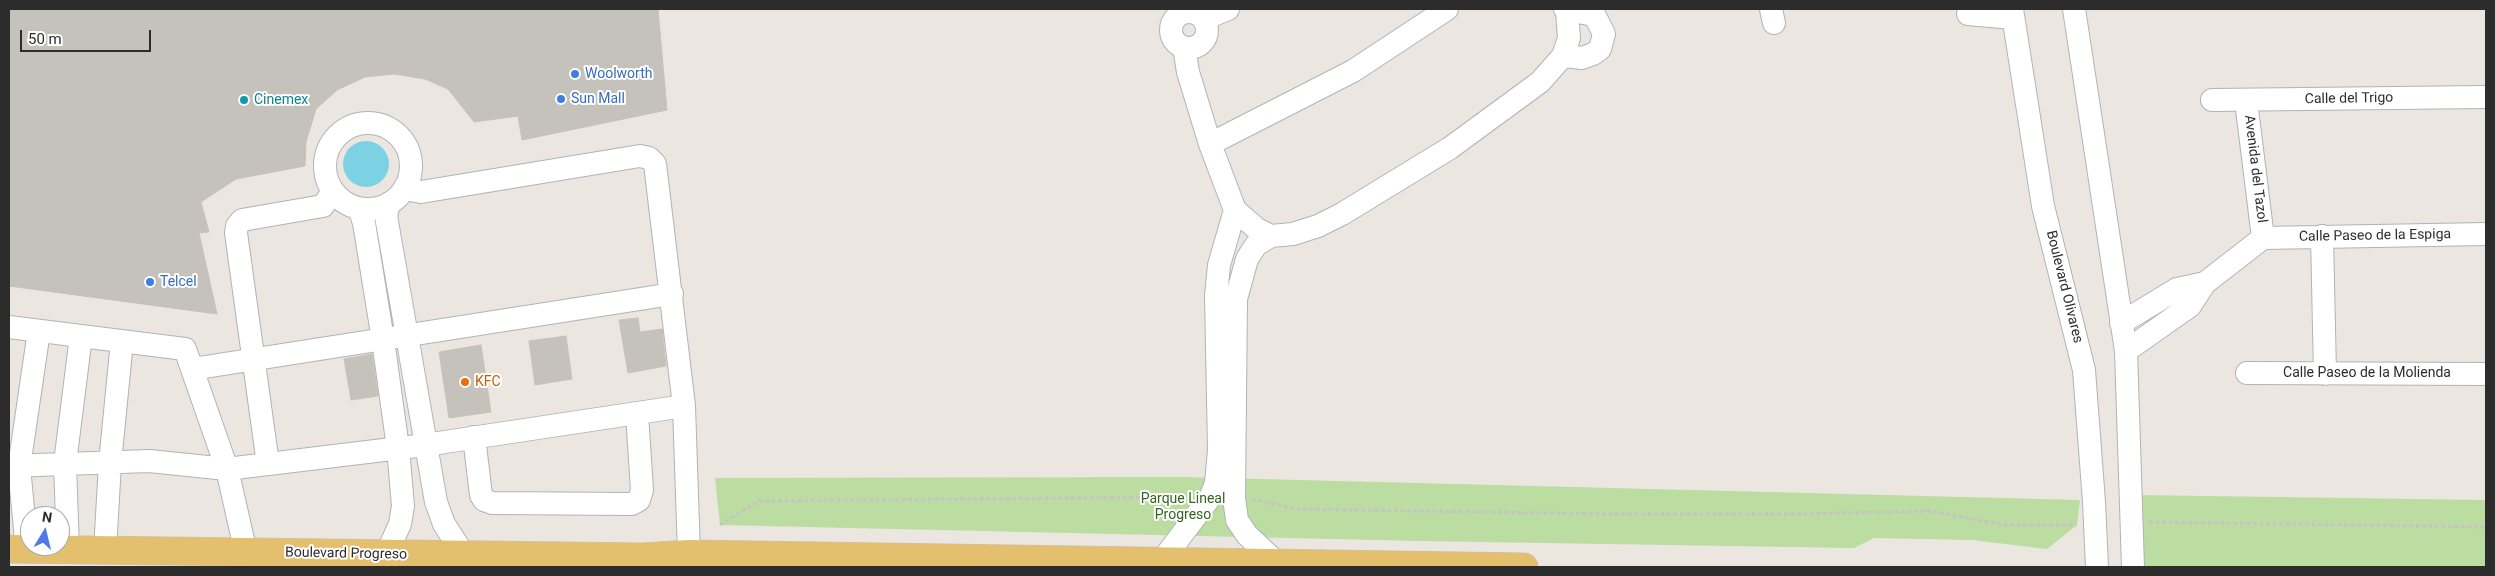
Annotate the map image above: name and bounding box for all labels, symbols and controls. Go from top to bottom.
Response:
scale bar [22,20,154,52]
text: 50 m [28,30,62,48]
place label: Woolworth [585,66,652,82]
marker: Woolworth [569,68,581,80]
street label: Calle del Trigo [2305,90,2393,108]
place label: Sun Mall [571,91,625,107]
place label: Cinemex [254,92,308,108]
marker: Sun Mall [555,93,567,105]
marker: Cinemex [238,94,250,106]
street label: Avenida del Tazol [2240,114,2270,224]
street label: Calle Paseo de la Espiga [2299,226,2451,246]
street label: Boulevard Olivares [2042,229,2086,345]
place label: Telcel [160,274,197,290]
marker: Telcel [144,276,156,288]
street label: Calle Paseo de la Molienda [2283,365,2451,381]
place label: KFC [475,374,501,390]
marker: KFC [459,376,471,388]
park label: Parque Lineal Progreso [1141,491,1225,524]
north arrow [20,506,70,556]
text: N [41,508,53,526]
street label: Boulevard Progreso [285,545,407,563]

